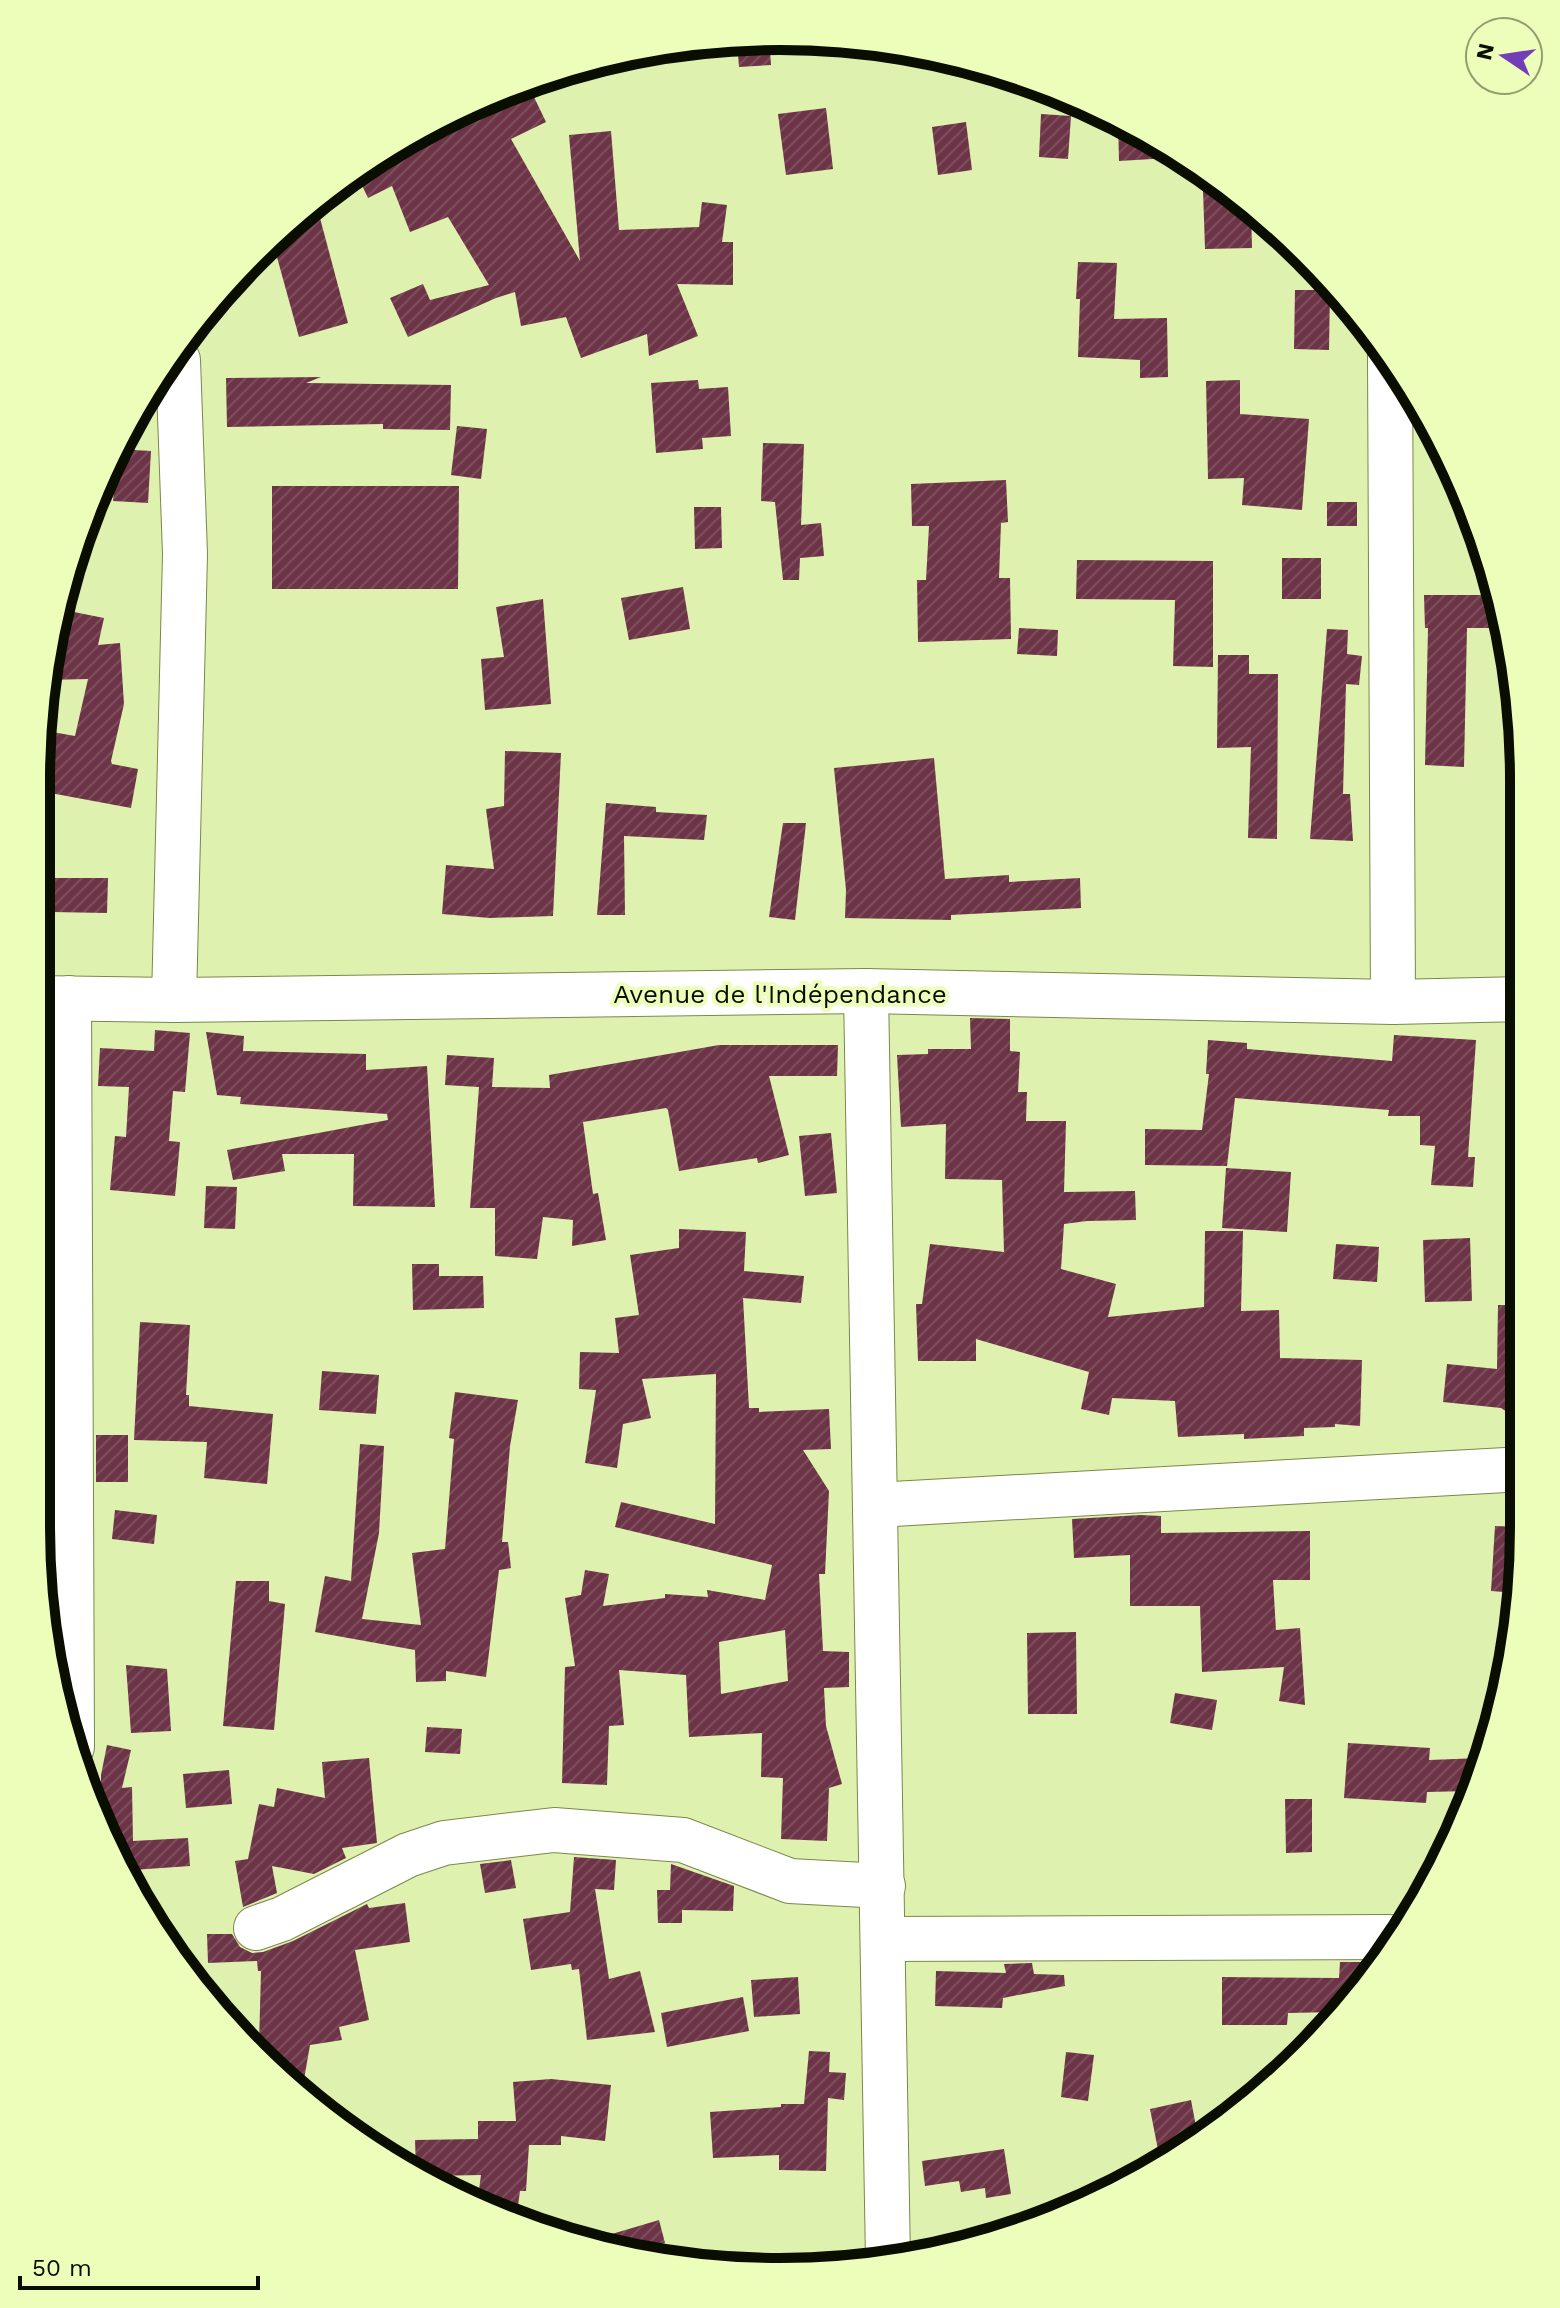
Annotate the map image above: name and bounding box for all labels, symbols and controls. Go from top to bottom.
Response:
north arrow [1464,16,1544,96]
text: N [1471,41,1499,62]
street label: Avenue de l'Indépendance [613,979,947,1009]
scale bar [20,2240,258,2290]
text: 50 m [32,2254,92,2282]

